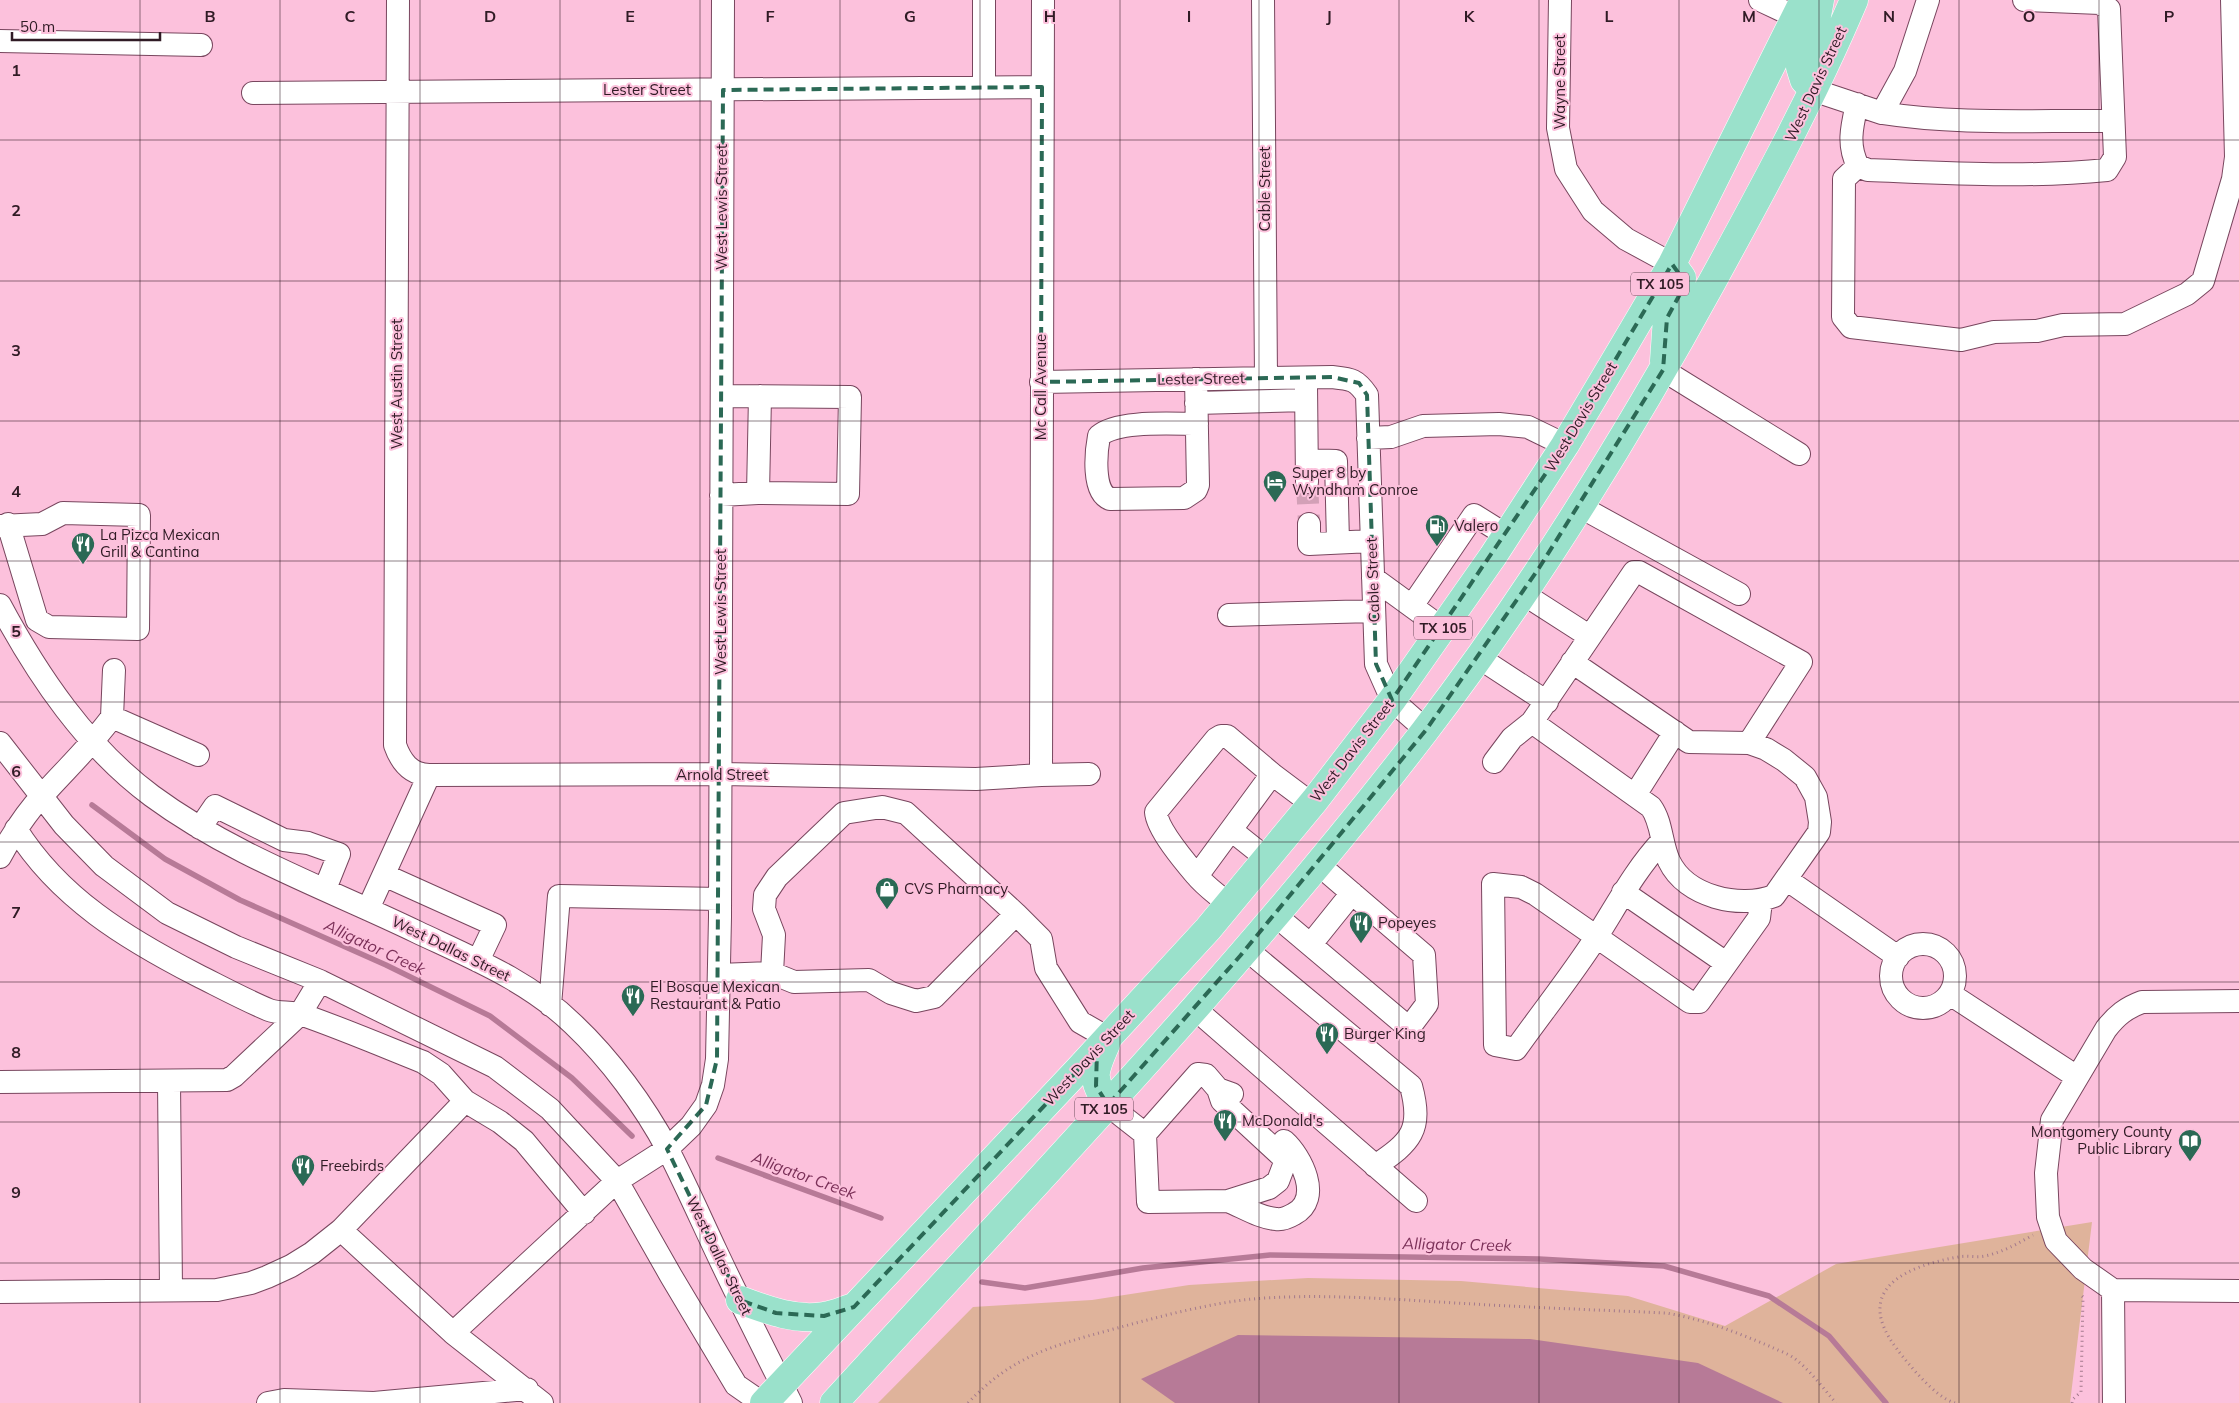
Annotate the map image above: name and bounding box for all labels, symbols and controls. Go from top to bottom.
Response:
text: B [204,6,216,26]
text: C [345,6,356,26]
text: D [484,6,496,26]
text: E [625,6,635,26]
text: F [765,6,775,26]
text: G [904,6,916,26]
text: H [1044,6,1056,26]
text: I [1187,6,1191,26]
text: J [1326,6,1332,26]
text: K [1464,6,1476,26]
text: L [1605,6,1614,26]
text: M [1742,6,1756,26]
text: N [1883,6,1895,26]
text: O [2023,6,2035,26]
text: P [2164,6,2175,26]
scale bar [12,10,160,42]
text: 50 m [20,17,55,36]
street label: West Davis Street [1781,23,1851,144]
street label: Wayne Street [1550,34,1569,130]
text: 1 [11,60,21,80]
street label: Lester Street [603,80,691,99]
street label: West Lewis Street [712,144,731,270]
street label: Cable Street [1255,146,1274,232]
text: 2 [11,200,21,220]
road number: TX 105 [1631,272,1689,296]
street label: West Austin Street [387,319,406,449]
street label: Mc Call Avenue [1031,334,1050,440]
text: 3 [11,340,21,360]
street label: West Davis Street [1540,358,1621,475]
street label: Lester Street [1157,368,1245,389]
place label: Super 8 by Wyndham Conroe [1292,463,1418,499]
hotel icon: Super 8 by Wyndham Conroe [1262,469,1288,503]
text: 4 [11,481,21,501]
fuel station icon: Valero [1424,513,1450,547]
place label: Valero [1454,516,1498,535]
place label: La Pizca Mexican Grill & Cantina [100,525,220,561]
restaurant icon: La Pizca Mexican Grill & Cantina [70,531,96,565]
street label: Cable Street [1362,537,1383,623]
street label: West Lewis Street [711,549,730,675]
road number: TX 105 [1414,616,1472,640]
text: 5 [11,621,21,641]
street label: West Davis Street [1306,696,1398,806]
text: 6 [11,761,21,781]
street label: Arnold Street [676,765,768,784]
shop icon: CVS Pharmacy [874,876,900,910]
place label: CVS Pharmacy [904,879,1008,898]
text: 7 [11,902,21,922]
restaurant icon: Popeyes [1348,910,1374,944]
street label: West Dallas Street [389,912,514,986]
place label: Popeyes [1378,913,1437,932]
water label: Alligator Creek [320,914,429,979]
place label: El Bosque Mexican Restaurant & Patio [650,977,781,1013]
restaurant icon: El Bosque Mexican Restaurant & Patio [620,983,646,1017]
street label: West Davis Street [1039,1005,1138,1110]
restaurant icon: Burger King [1314,1021,1340,1055]
place label: Burger King [1344,1024,1426,1043]
text: 8 [11,1042,21,1062]
road number: TX 105 [1075,1098,1133,1120]
restaurant icon: McDonald's [1212,1108,1238,1142]
place label: McDonald's [1242,1111,1323,1130]
place label: Montgomery County Public Library [2031,1122,2172,1158]
library icon: Montgomery County Public Library [2177,1128,2203,1162]
water label: Alligator Creek [748,1147,860,1203]
restaurant icon: Freebirds [290,1153,316,1187]
place label: Freebirds [320,1156,384,1175]
text: 9 [11,1182,21,1202]
street label: West Dallas Street [682,1193,756,1318]
water label: Alligator Creek [1401,1233,1513,1255]

